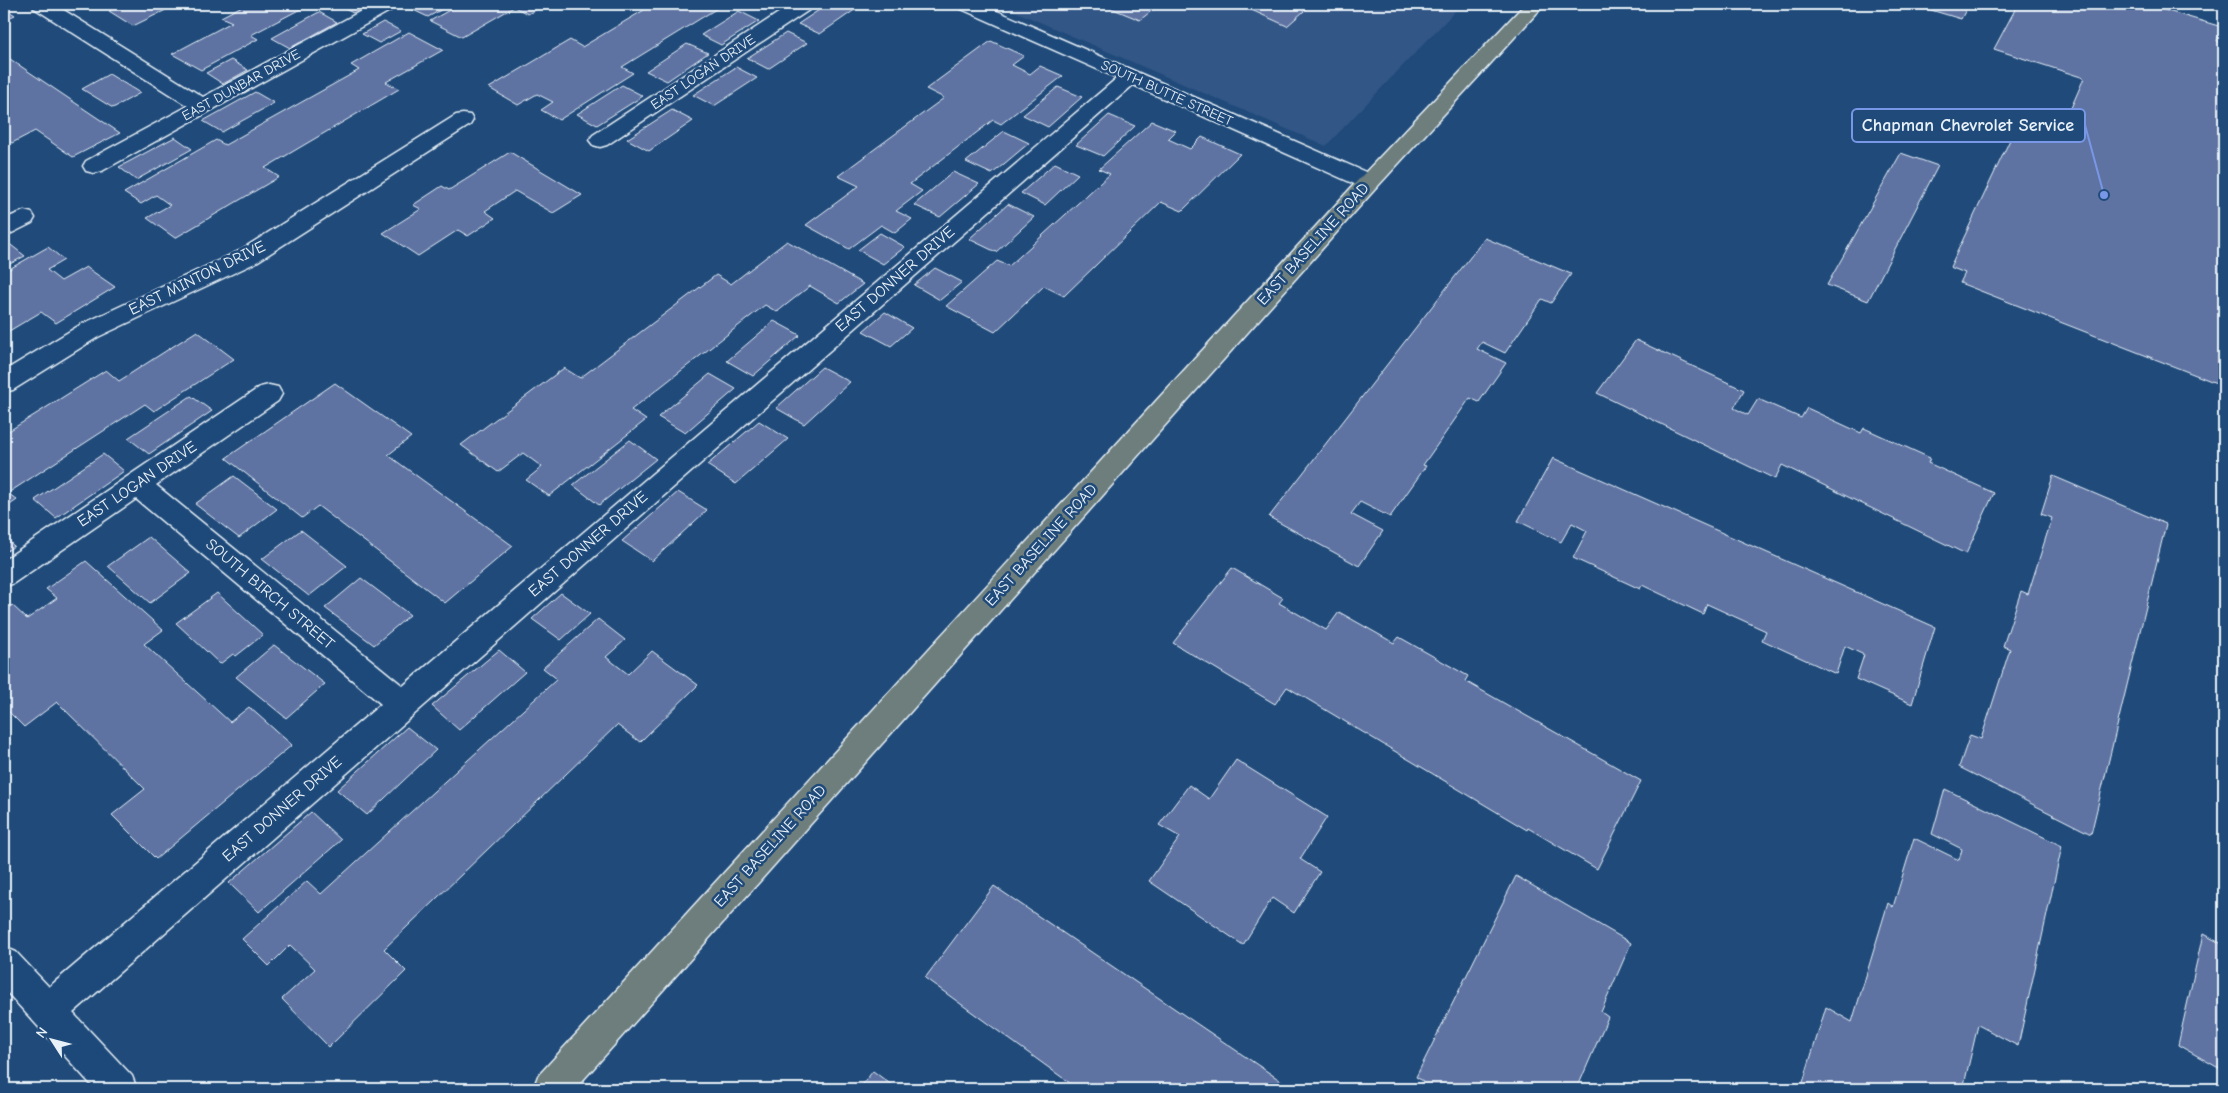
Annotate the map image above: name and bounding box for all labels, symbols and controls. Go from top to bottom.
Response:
street label: EAST LOGAN DRIVE [647,31,759,113]
street label: EAST DUNBAR DRIVE [179,45,303,125]
street label: SOUTH BUTTE STREET [1098,56,1236,130]
callout: Chapman Chevrolet Service [1852,109,2085,142]
text: Chapman Chevrolet Service [1862,115,2074,136]
street label: EAST BASELINE ROAD [1253,179,1373,309]
street label: EAST DONNER DRIVE [832,222,958,335]
street label: EAST MINTON DRIVE [126,237,268,319]
street label: EAST LOGAN DRIVE [74,437,200,531]
street label: EAST BASELINE ROAD [981,480,1101,610]
street label: EAST DONNER DRIVE [525,487,651,600]
street label: SOUTH BIRCH STREET [202,535,338,653]
street label: EAST DONNER DRIVE [219,752,345,865]
street label: EAST BASELINE ROAD [710,781,830,911]
north arrow [28,1016,78,1066]
text: N [32,1024,51,1041]

